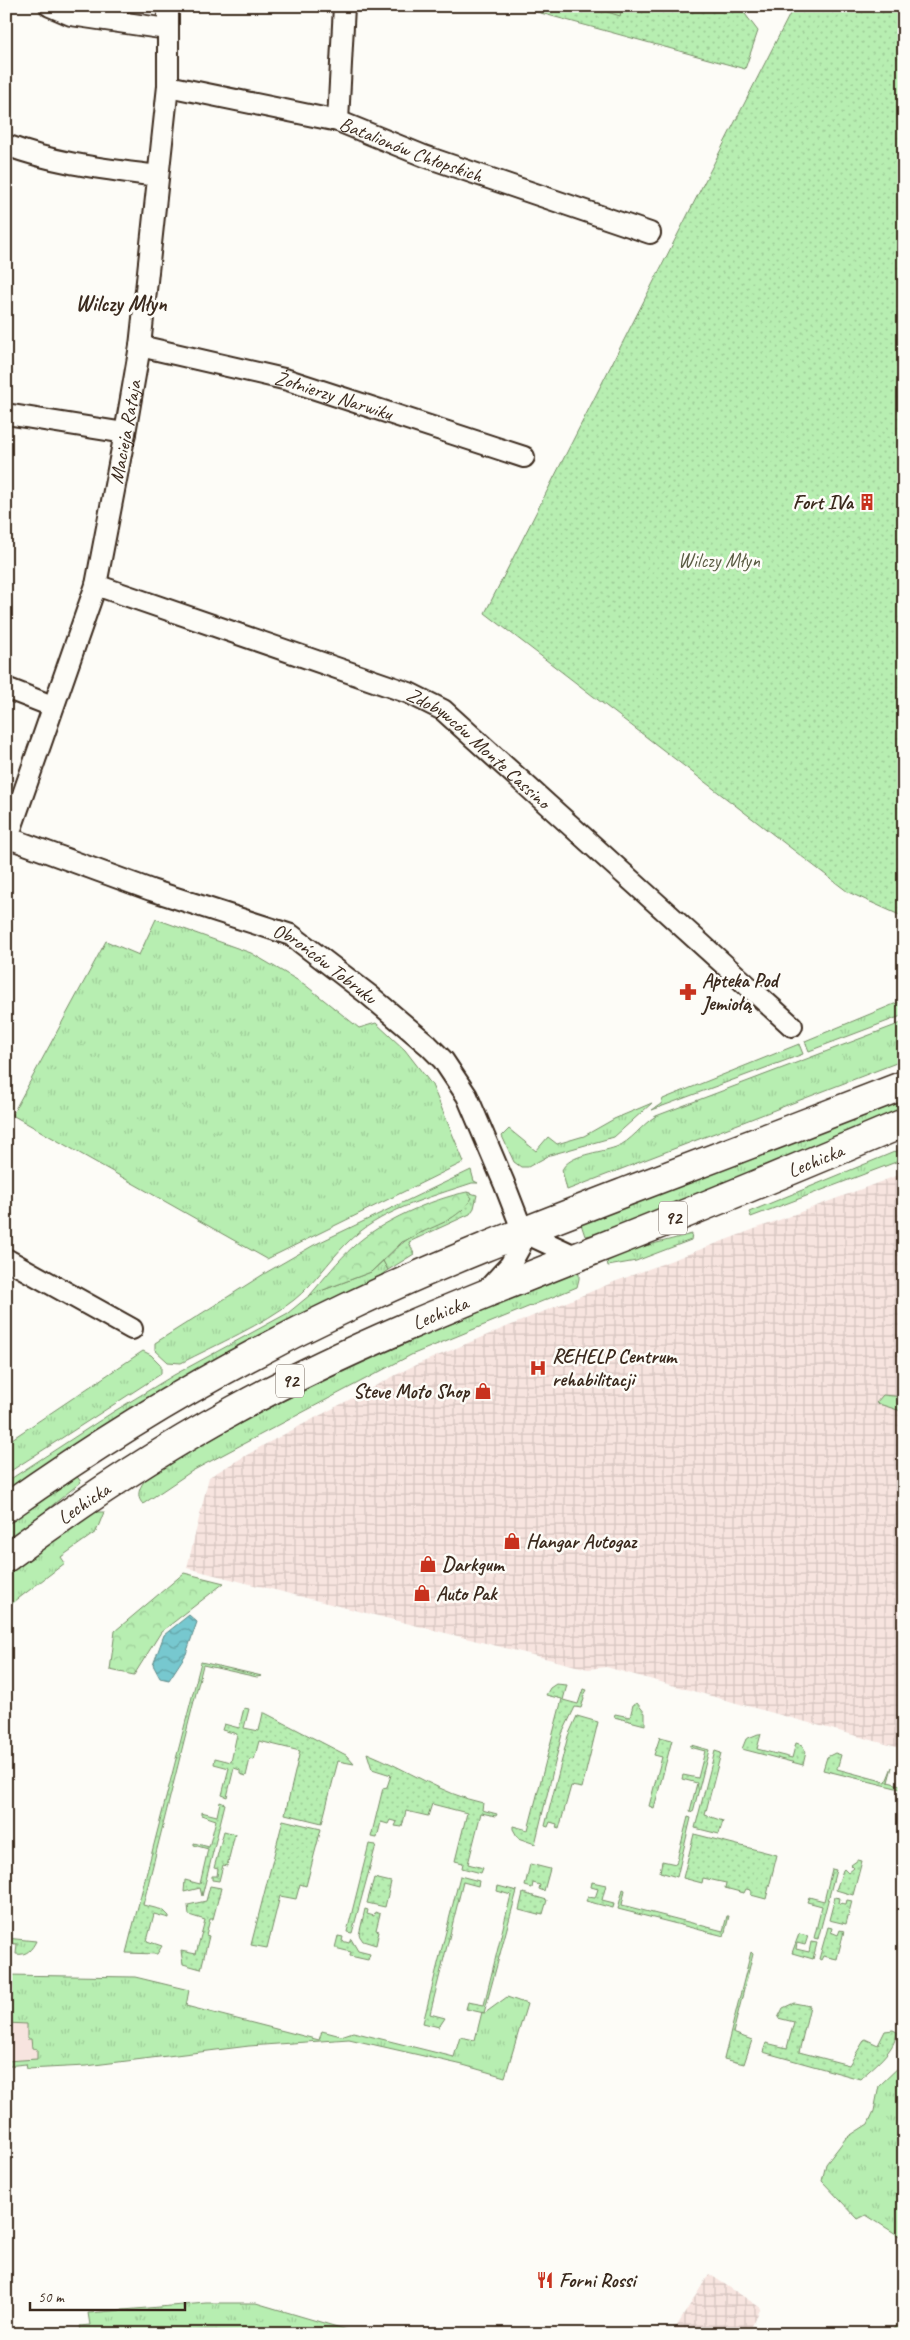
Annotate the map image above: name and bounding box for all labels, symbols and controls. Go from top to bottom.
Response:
street label: Batalionów Chłopskich [336,111,487,188]
district label: Wilczy Młyn [76,290,167,318]
street label: Żołnierzy Narwiku [272,365,397,426]
street label: Macieja Rataja [103,377,147,486]
place label: Fort IVa [793,490,855,515]
building icon: Fort IVa [857,492,877,512]
park label: Wilczy Młyn [678,548,761,573]
street label: Zdobywców Monte Cassino [403,681,557,815]
street label: Obrońców Tobruku [270,918,384,1010]
place label: Apteka Pod Jemiołą [700,968,782,1016]
pharmacy icon: Apteka Pod Jemiołą [678,982,698,1002]
street label: Lechicka [784,1137,849,1183]
road number: 92 [659,1202,687,1234]
street label: Lechicka [408,1289,473,1335]
place label: REHELP Centrum rehabilitacji [552,1344,678,1392]
hospital icon: REHELP Centrum rehabilitacji [528,1358,548,1378]
road number: 92 [276,1364,304,1398]
place label: Steve Moto Shop [353,1379,470,1404]
shop icon: Steve Moto Shop [473,1381,493,1401]
street label: Lechicka [52,1475,116,1530]
place label: Hangar Autogaz [526,1529,638,1554]
shop icon: Hangar Autogaz [502,1531,522,1551]
place label: Darkgum [442,1552,505,1577]
shop icon: Darkgum [418,1554,438,1574]
place label: Auto Pak [436,1581,498,1606]
shop icon: Auto Pak [412,1583,432,1603]
place label: Forni Rossi [559,2268,638,2293]
restaurant icon: Forni Rossi [535,2270,555,2290]
scale bar [30,2280,185,2312]
text: 50 m [38,2288,65,2307]

